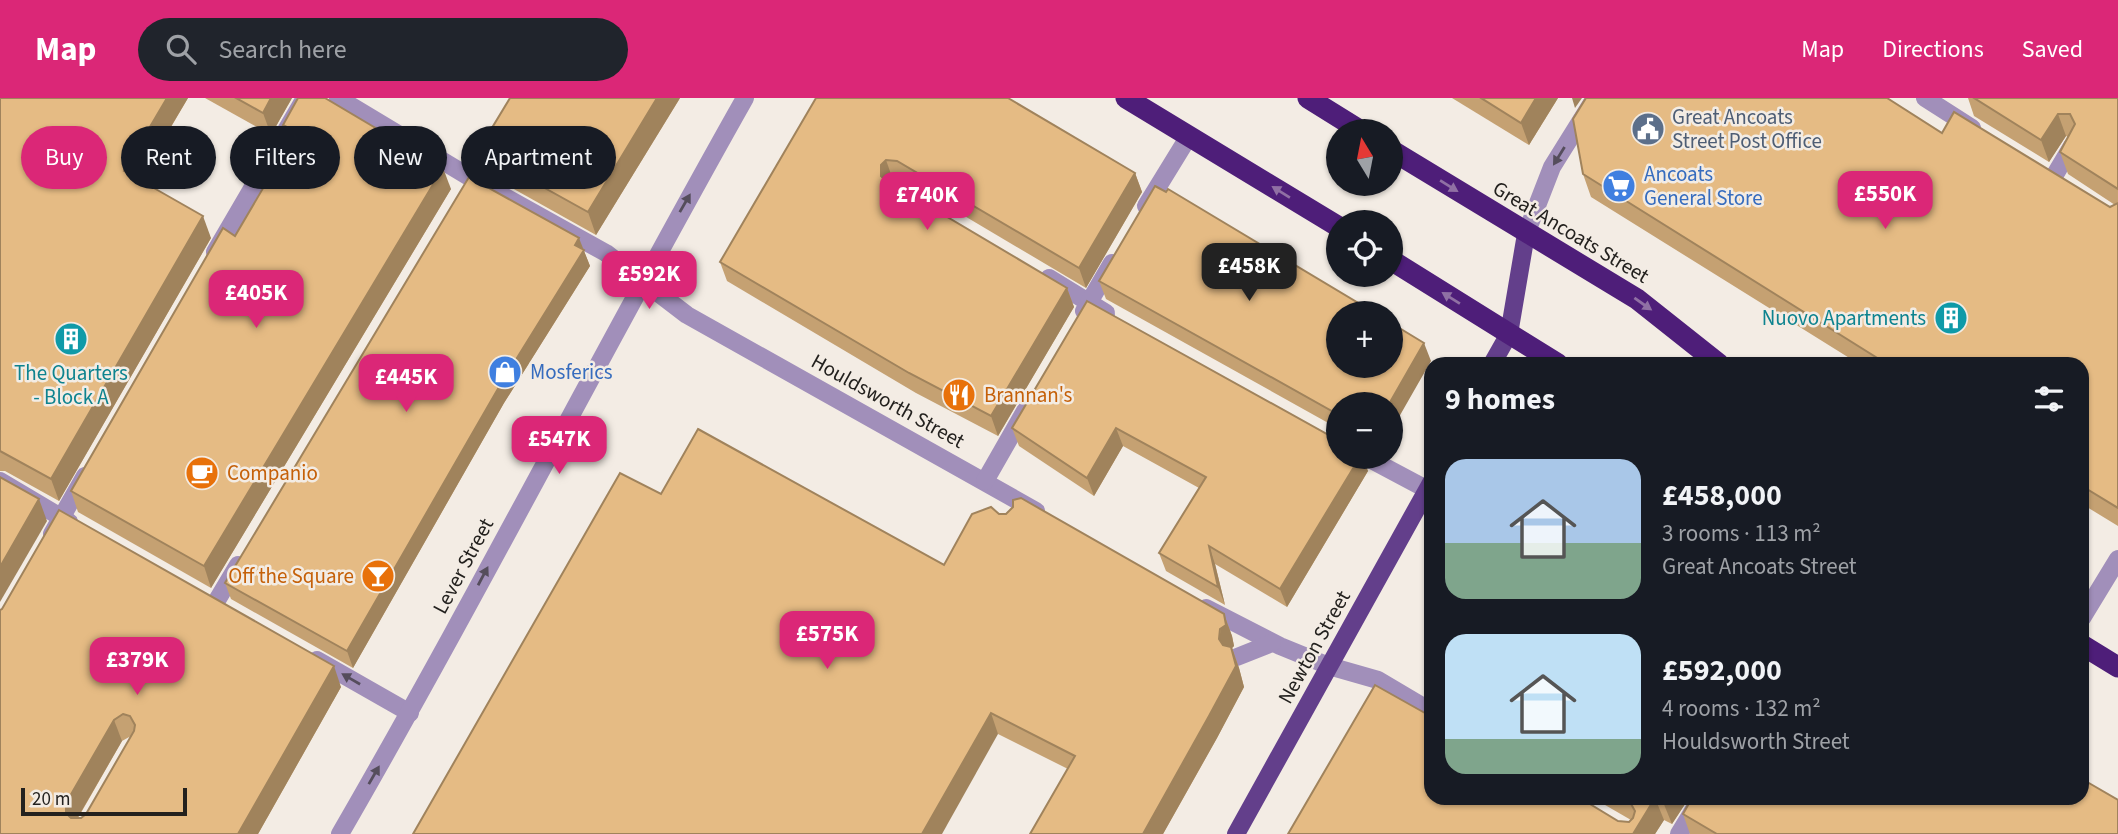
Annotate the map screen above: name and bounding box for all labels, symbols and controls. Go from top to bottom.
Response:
search box [138,18,628,81]
text: Map [35,26,96,73]
icon: search [162,30,200,68]
text: Search here [218,31,347,68]
text: Map [1801,32,1844,67]
text: Directions [1882,32,1984,67]
text: Saved [2022,32,2083,67]
place label: Great Ancoats Street Post Office [1672,102,1822,156]
public building icon: Great Ancoats Street Post Office [1629,110,1667,148]
north arrow [1326,119,1404,196]
map controls [1326,119,1403,469]
chip: Buy [21,126,107,189]
chip: Rent [121,126,216,189]
chip: Filters [230,126,340,189]
chip: New [354,126,447,189]
chip: Apartment [461,126,616,189]
one-way arrow [1552,146,1565,165]
place label: Ancoats General Store [1644,159,1763,213]
supermarket icon: Ancoats General Store [1600,167,1638,205]
pin: £740K [878,172,976,232]
pin: £550K [1836,172,1934,231]
street label: Great Ancoats Street [1487,173,1655,291]
text: £550K [1854,177,1916,210]
text: £740K [896,178,958,211]
one-way arrow [1439,180,1458,193]
one-way arrow [1271,185,1290,198]
one-way arrow [679,194,691,213]
button: locate [1326,210,1403,287]
pin: £458K [1200,244,1298,303]
text: £458K [1218,249,1280,282]
pin: £592K [600,252,698,311]
text: £592K [618,257,680,290]
pin: £405K [207,271,305,330]
text: £405K [225,276,287,309]
one-way arrow [1441,291,1461,304]
one-way arrow [1634,297,1652,311]
building icon: Nuovo Apartments [1932,299,1970,337]
button: + [1326,301,1403,378]
place label: Nuovo Apartments [1762,303,1926,333]
building icon: The Quarters - Block A [52,320,90,358]
street label: Houldsworth Street [806,346,970,456]
shop icon: Mosferics [486,353,524,391]
pin: £445K [357,354,455,414]
place label: Mosferics [530,357,613,387]
place label: The Quarters - Block A [14,358,128,412]
text: £445K [375,360,437,393]
restaurant icon: Brannan's [940,376,978,414]
text: 9 homes [1445,378,1555,421]
place label: Brannan's [984,380,1073,410]
icon: filters [2030,380,2068,418]
button: − [1326,392,1403,469]
pin: £547K [510,416,608,476]
text: £547K [528,422,590,455]
cafe icon: Companio [183,454,221,492]
place label: Companio [227,458,318,488]
text: £458,000 [1662,474,1782,517]
icon: home [1501,487,1585,571]
street label: Lever Street [425,513,501,619]
text: 3 rooms · 113 m² [1662,517,1821,550]
text: Great Ancoats Street [1662,550,1857,583]
bar icon: Off the Square [359,557,397,595]
place label: Off the Square [228,561,354,591]
one-way arrow [477,565,489,585]
street label: Newton Street [1270,585,1358,709]
pin: £575K [778,612,876,671]
text: £575K [796,617,858,650]
pin: £379K [88,638,186,697]
text: £379K [106,643,168,676]
text: £592,000 [1662,649,1782,692]
icon: home [1501,662,1585,746]
one-way arrow [341,673,360,685]
text: 4 rooms · 132 m² [1662,692,1821,725]
text: Houldsworth Street [1662,725,1850,758]
one-way arrow [368,765,380,785]
scale bar [21,785,187,817]
text: 20 m [32,786,70,813]

